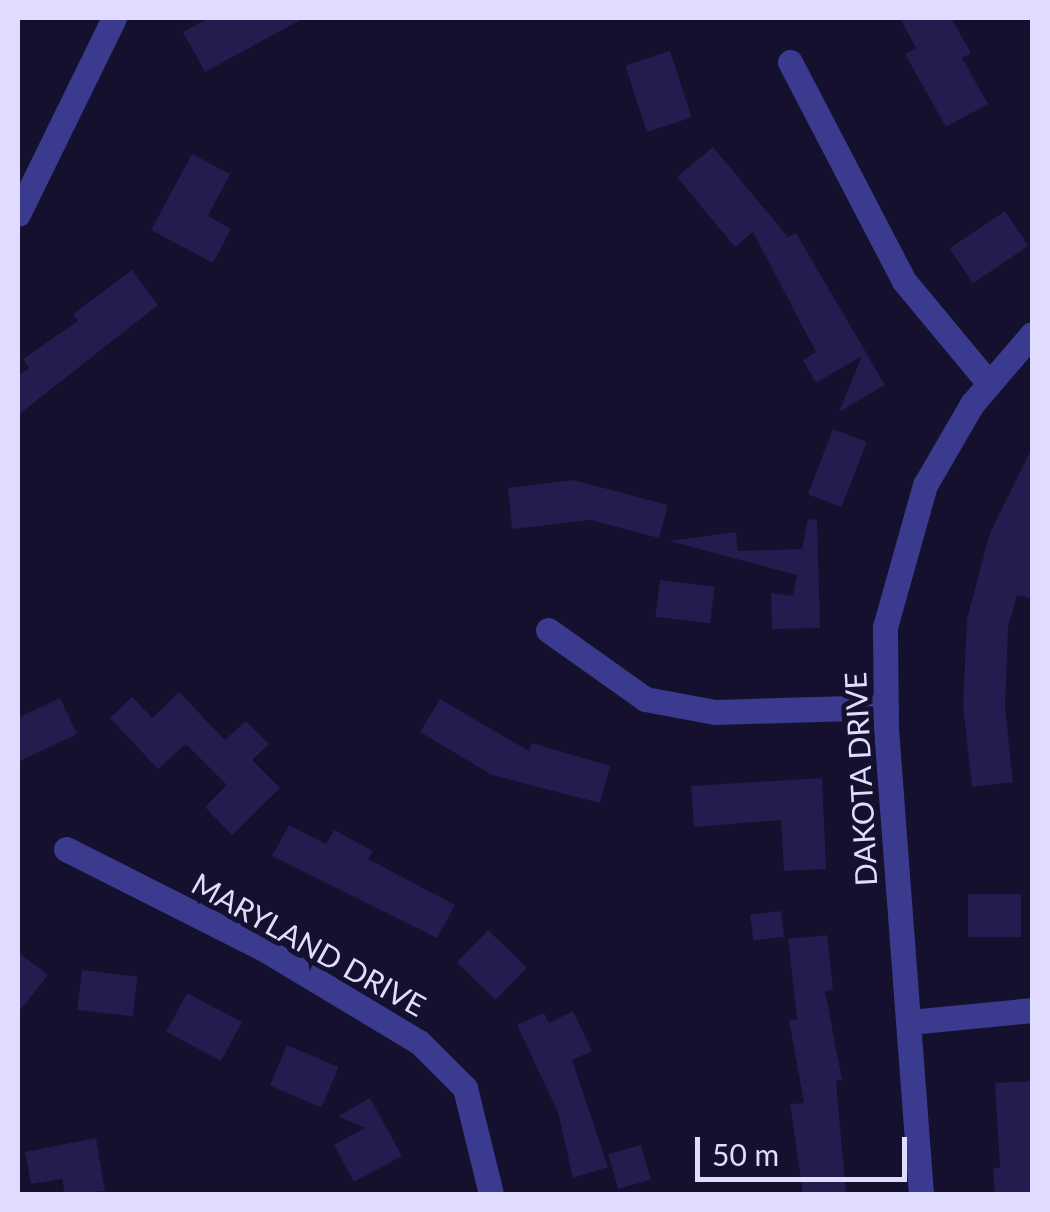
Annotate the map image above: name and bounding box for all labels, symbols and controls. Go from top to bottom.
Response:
street label: DAKOTA DRIVE [836,670,884,888]
street label: MARYLAND DRIVE [186,865,432,1023]
scale bar [700,1117,912,1179]
text: 50 m [712,1136,779,1172]

